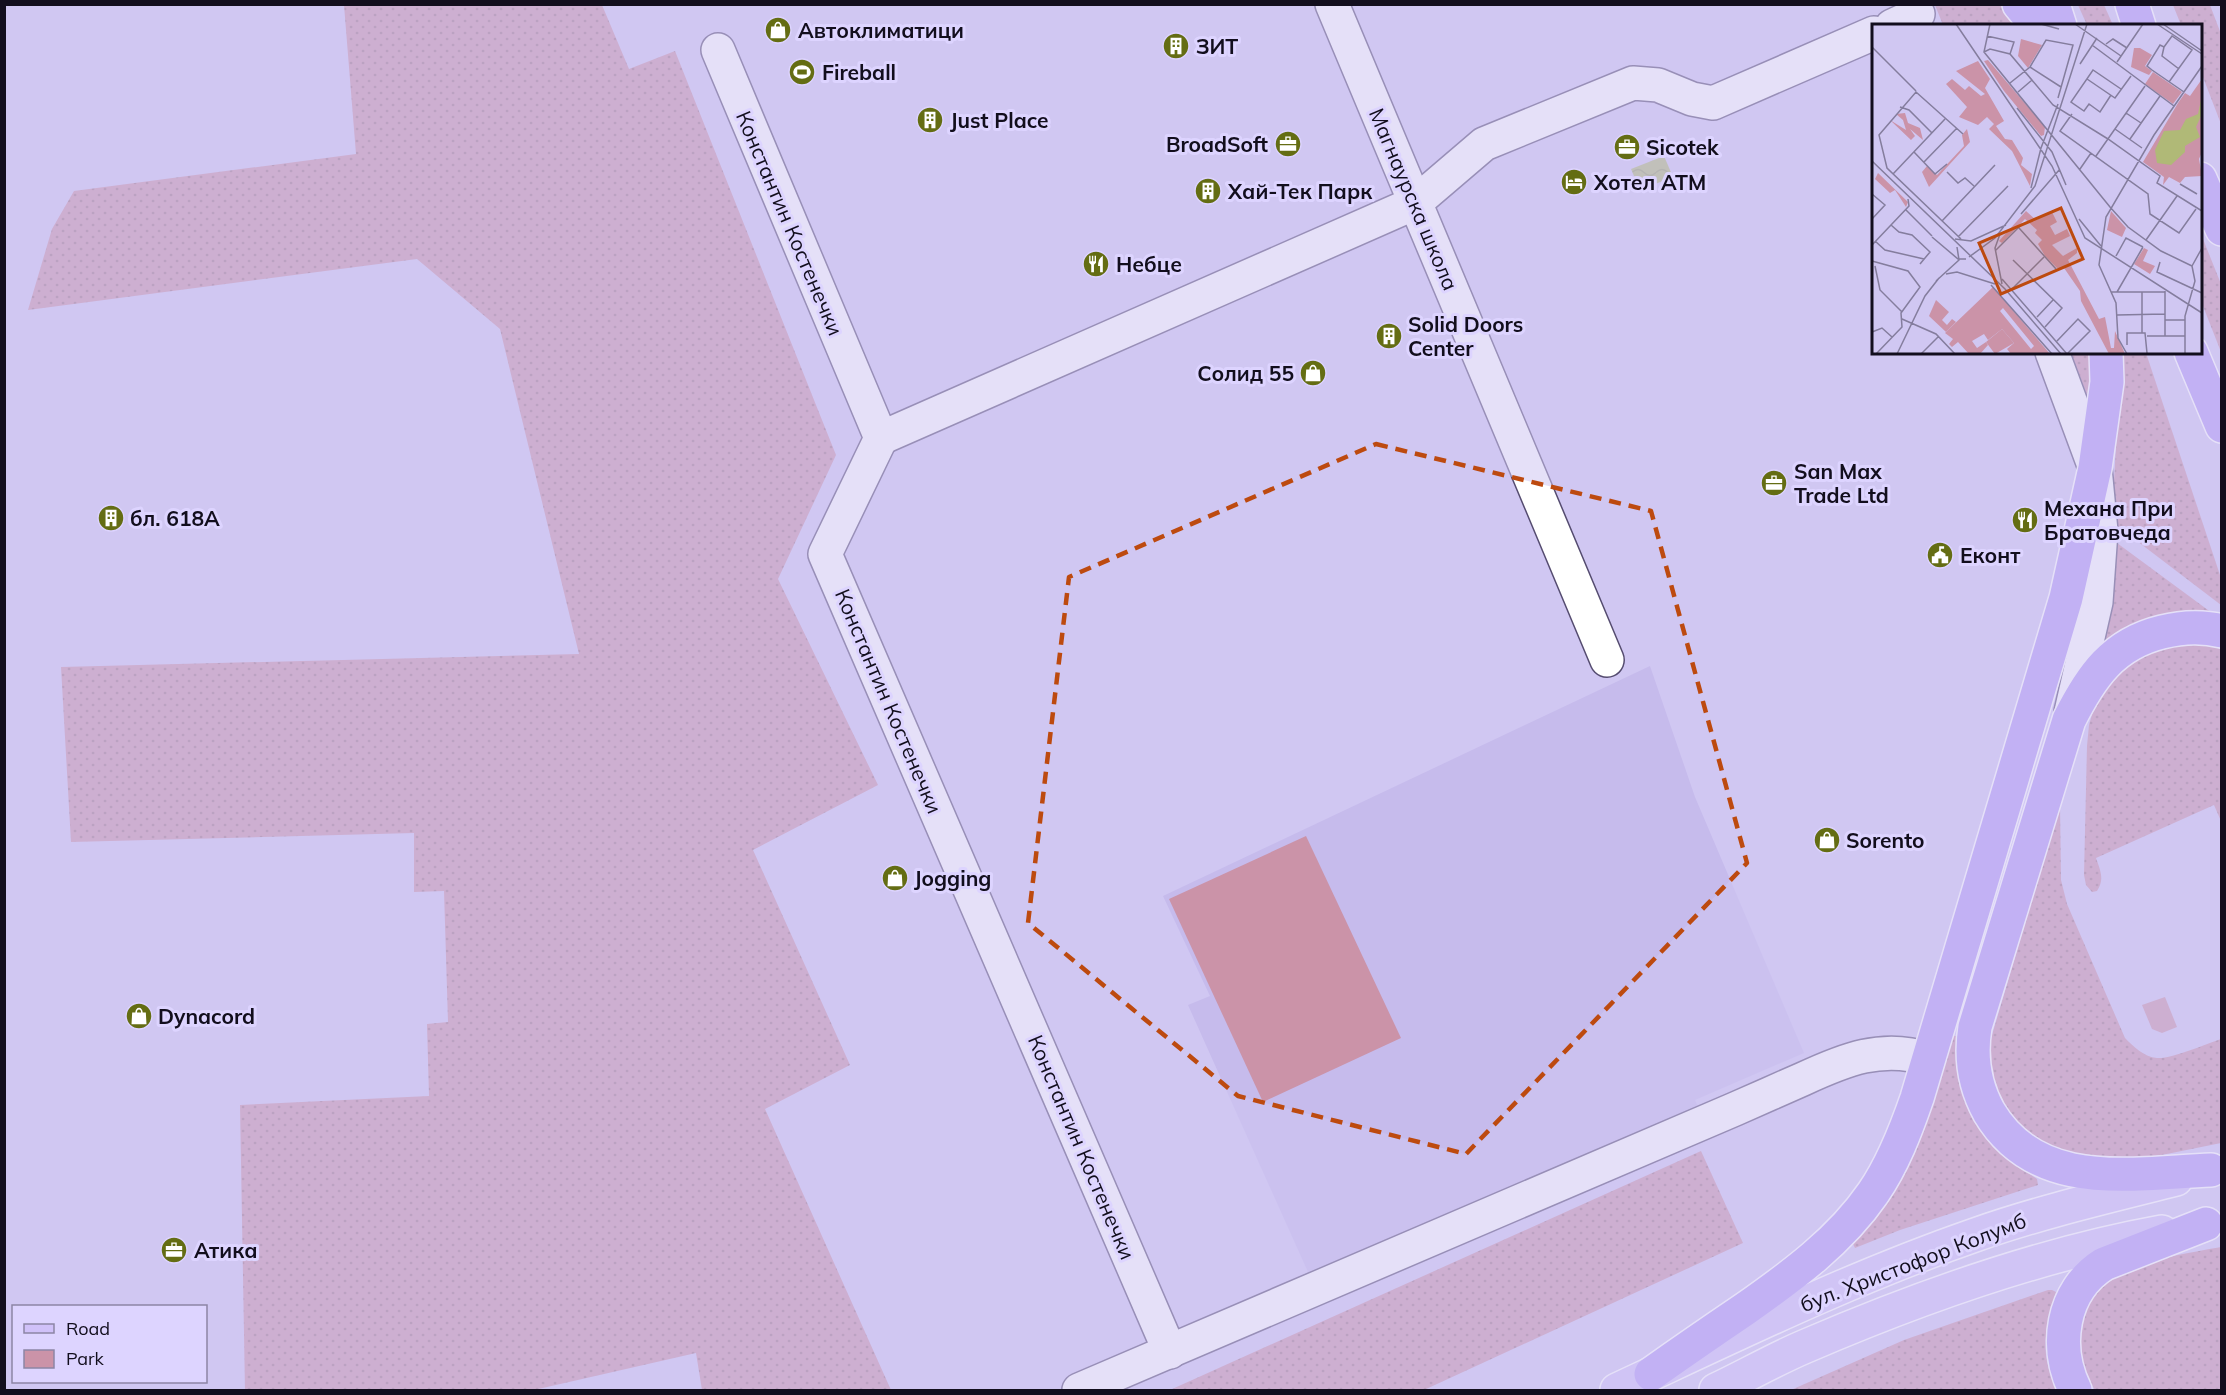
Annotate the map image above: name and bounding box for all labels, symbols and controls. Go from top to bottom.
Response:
shop icon: Автоклиматици [763,15,793,45]
place label: Автоклиматици [798,17,964,43]
inset map [1872,24,2202,354]
building icon: ЗИТ [1161,31,1191,61]
place label: ЗИТ [1196,33,1238,59]
sports icon: Fireball [787,57,817,87]
place label: Fireball [822,59,896,85]
street label: Магнаурска школа [1364,104,1464,294]
building icon: Just Place [915,105,945,135]
street label: Константин Костенечки [731,107,849,339]
place label: Just Place [950,107,1049,133]
office icon: BroadSoft [1273,129,1303,159]
place label: BroadSoft [1166,131,1268,157]
office icon: Sicotek [1612,132,1642,162]
place label: Sicotek [1646,134,1719,160]
hotel icon: Хотел АТМ [1559,167,1589,197]
place label: Хотел АТМ [1593,169,1706,195]
building icon: Хай-Тек Парк [1193,176,1223,206]
place label: Хай-Тек Парк [1227,178,1373,204]
restaurant icon: Небце [1081,249,1111,279]
place label: Небце [1116,251,1182,277]
place label: Solid Doors Center [1408,311,1523,361]
building icon: Solid Doors Center [1374,321,1404,351]
shop icon: Солид 55 [1298,358,1328,388]
place label: Солид 55 [1197,360,1294,386]
place label: San Max Trade Ltd [1794,458,1889,508]
office icon: San Max Trade Ltd [1759,468,1789,498]
place label: Механа При Братовчеда [2044,495,2173,545]
building icon: бл. 618А [96,503,126,533]
place label: бл. 618А [130,505,220,531]
restaurant icon: Механа При Братовчеда [2010,505,2040,535]
public building icon: Еконт [1925,540,1955,570]
place label: Еконт [1960,542,2021,568]
street label: Константин Костенечки [830,585,948,817]
shop icon: Sorento [1812,825,1842,855]
place label: Sorento [1846,827,1925,853]
shop icon: Jogging [880,863,910,893]
place label: Jogging [914,865,991,891]
shop icon: Dynacord [124,1001,154,1031]
place label: Dynacord [158,1003,255,1029]
street label: Константин Костенечки [1023,1031,1141,1263]
street label: бул. Христофор Колумб [1796,1207,2030,1317]
office icon: Атика [159,1235,189,1265]
place label: Атика [194,1237,257,1263]
legend [12,1305,207,1383]
text: Road [66,1317,110,1340]
text: Park [66,1347,105,1370]

